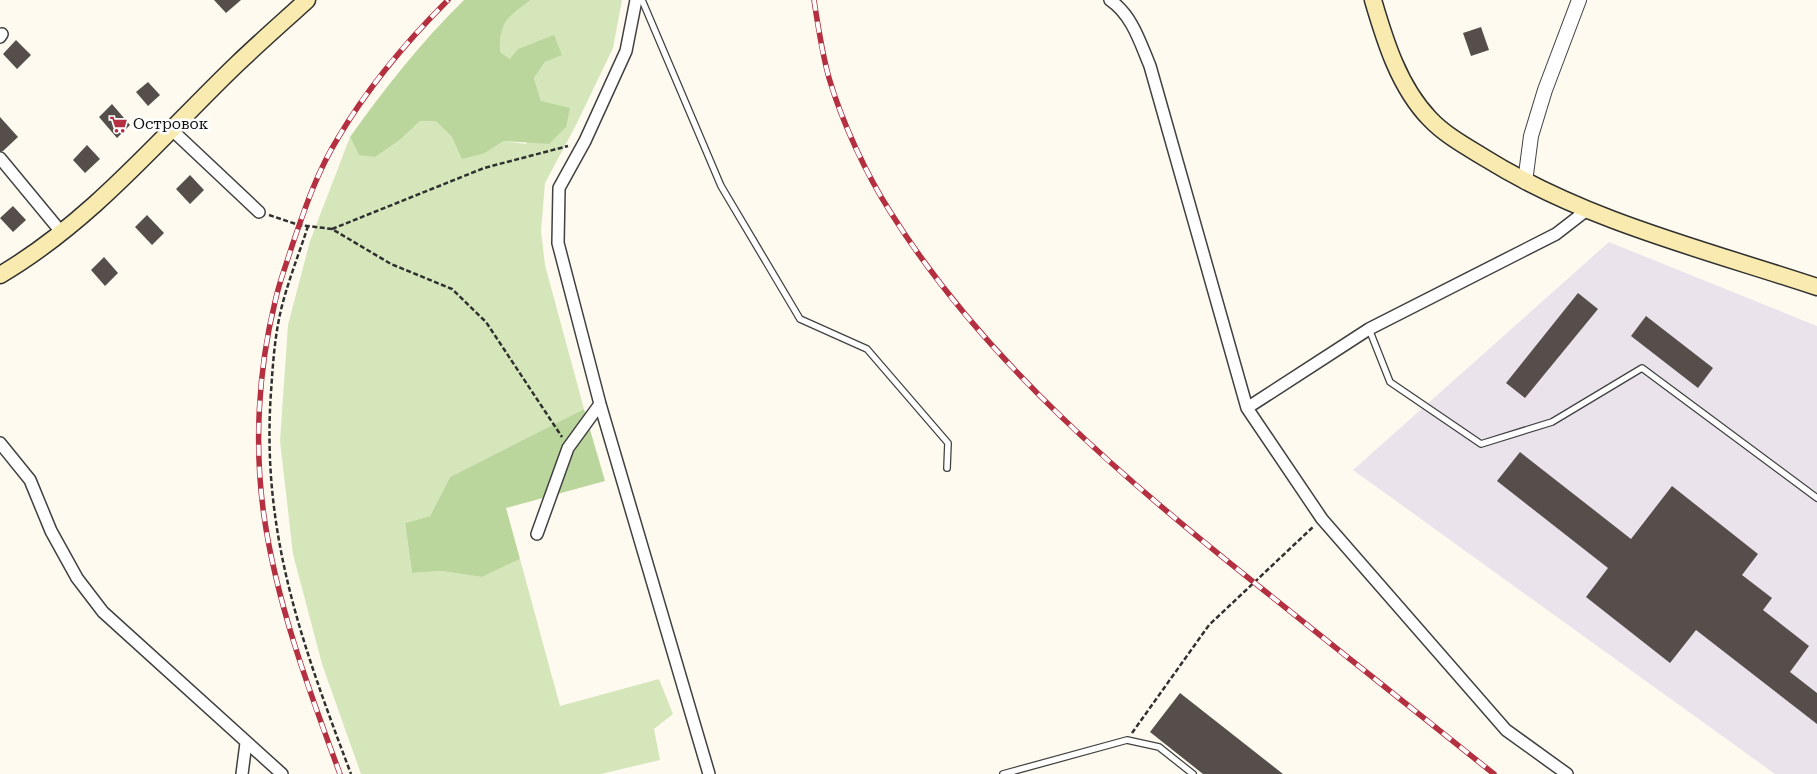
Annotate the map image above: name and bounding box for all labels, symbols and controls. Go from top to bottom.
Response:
supermarket icon: Островок [109,114,129,134]
place label: Островок [133,115,209,133]

